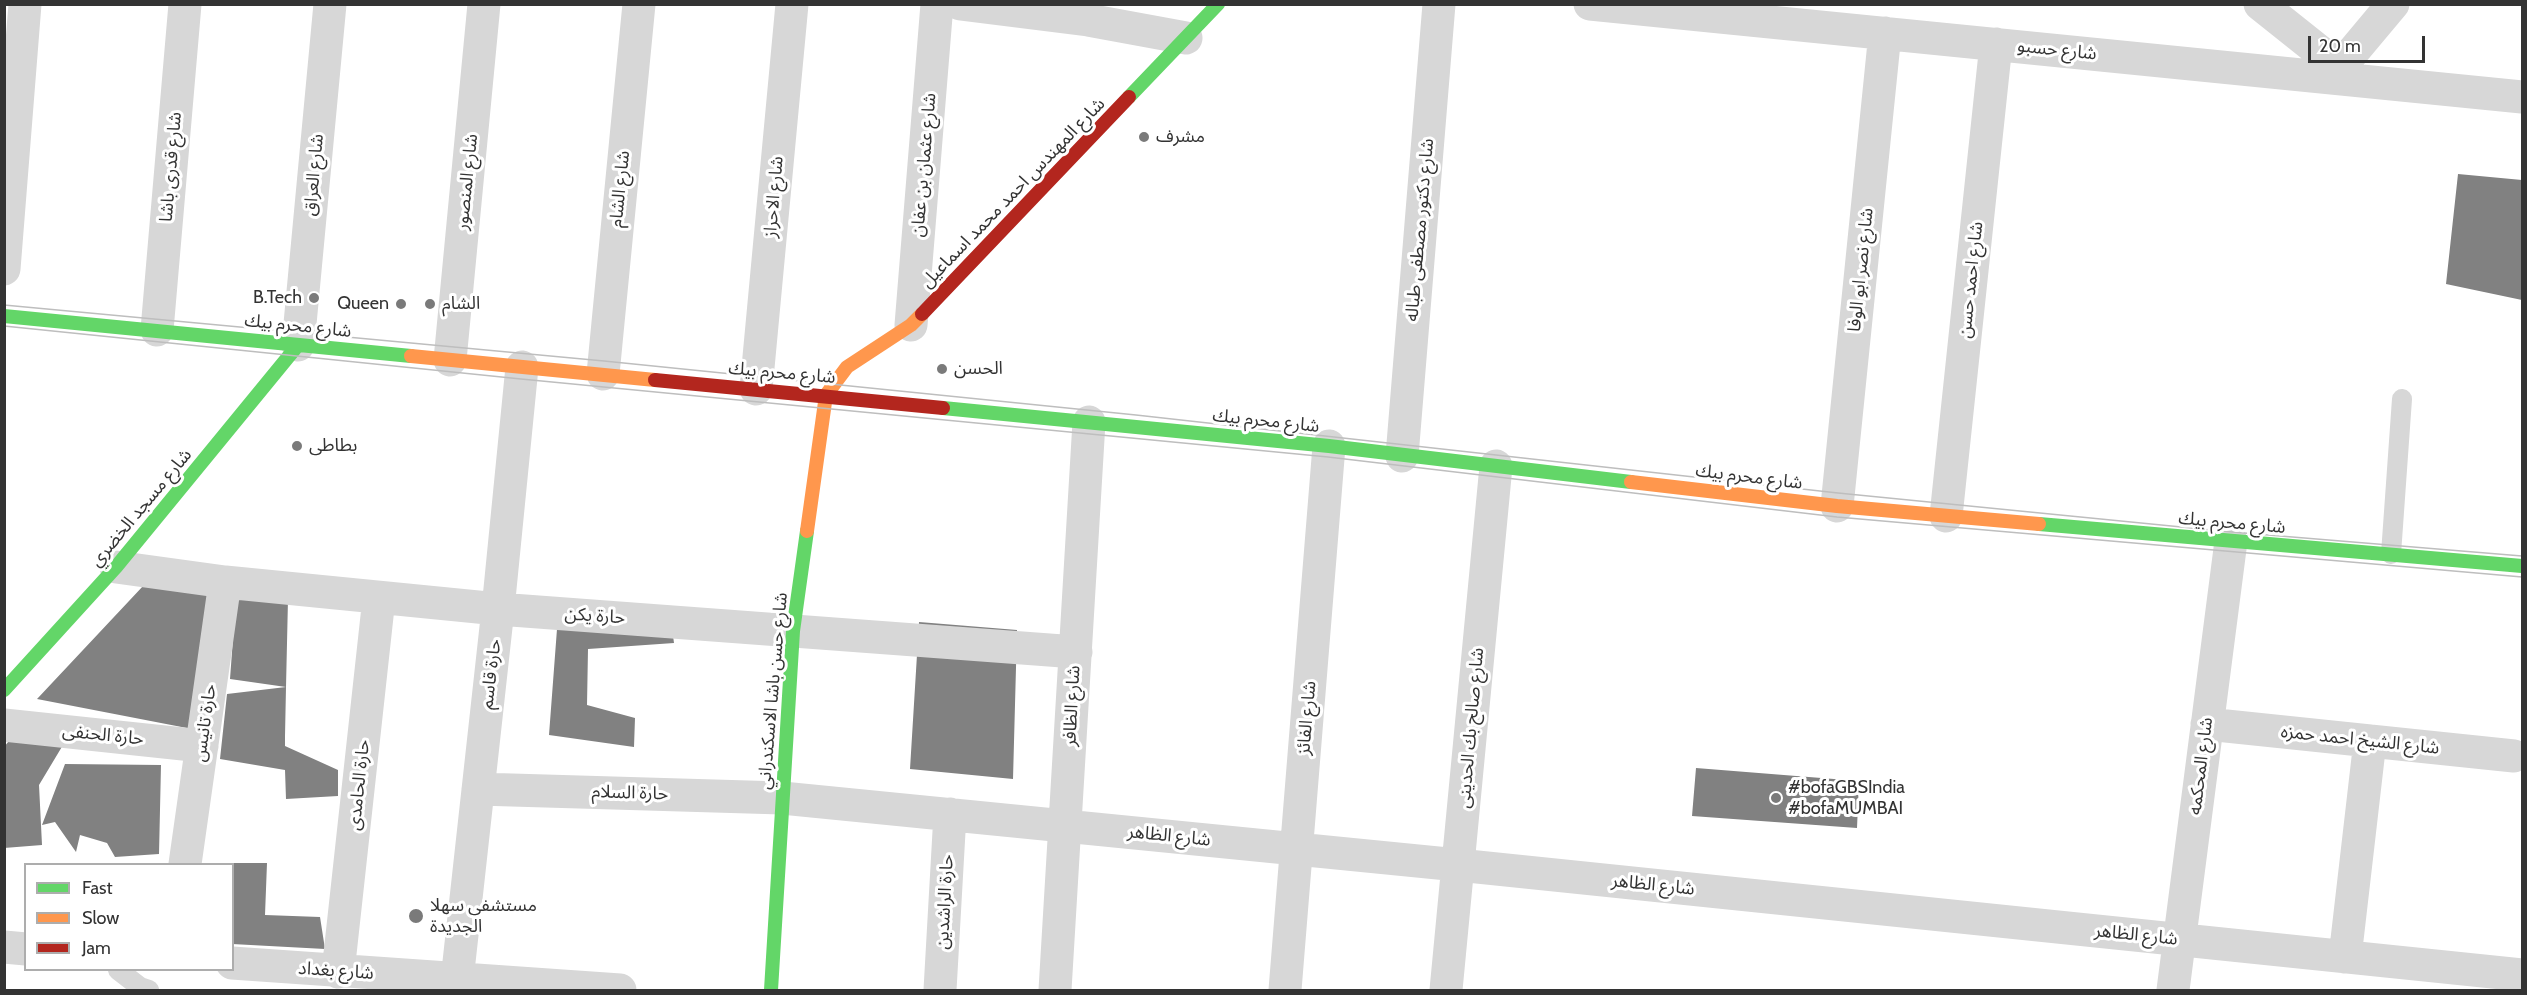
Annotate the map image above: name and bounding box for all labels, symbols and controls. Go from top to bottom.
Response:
scale bar [2311,24,2428,62]
street label: شارع حسبو [2016,35,2098,65]
text: 20 m [2319,35,2361,57]
street label: شارع عثمان بن عفان [907,92,941,238]
street label: شارع المهندس احمد محمد اسماعيل [916,93,1110,293]
street label: شارع قدرى باشا [155,111,187,223]
place label: مشرف [1156,126,1205,148]
marker: مشرف [1137,130,1151,144]
street label: شارع العراق [300,133,328,217]
street label: شارع المنصور [451,133,483,231]
street label: شارع دكتور مصطفى طباله [1401,138,1439,322]
street label: شارع الشام [605,149,635,229]
street label: شارع الاحراز [760,155,788,239]
street label: شارع نصر ابو الوفا [1844,207,1878,333]
street label: شارع احمد حسن [1954,221,1988,339]
place label: B.Tech [253,287,302,309]
marker: B.Tech [307,291,321,305]
place label: Queen [337,293,389,315]
place label: الشام [442,293,480,315]
marker: Queen [394,297,408,311]
marker: الشام [423,297,437,311]
street label: شارع محرم بيك [243,310,353,342]
street label: شارع محرم بيك [728,358,836,388]
place label: الحسن [954,358,1003,380]
marker: الحسن [935,362,949,376]
street label: شارع محرم بيك [1211,405,1321,437]
place label: بطاطى [309,435,357,457]
marker: بطاطى [290,439,304,453]
street label: شارع مسجد الخضري [85,445,197,571]
street label: شارع محرم بيك [1694,460,1804,494]
street label: شارع محرم بيك [2178,508,2286,538]
street label: شارع حسن باشا الاسكندراني [754,591,792,791]
street label: حارة يكن [564,603,626,629]
street label: حارة قاسم [476,638,506,710]
street label: شارع صالح بك الحدينى [1453,647,1489,809]
street label: شارع الظافر [1059,665,1085,747]
street label: شارع الفائز [1293,680,1321,756]
street label: حارة تانيس [189,683,221,763]
street label: شارع المحكمه [2184,716,2218,816]
street label: حارة الحنفى [61,720,145,750]
street label: شارع الشيخ احمد حمزه [2280,721,2440,759]
street label: حارة الحامدى [343,738,375,832]
place label: #bofaGBSIndia #bofaMUMBAI [1788,777,1905,820]
street label: حارة السلام [591,781,669,805]
marker: #bofaGBSIndia #bofaMUMBAI [1769,791,1783,805]
street label: شارع الظاهر [1126,821,1212,851]
street label: حارة الراشدين [932,854,958,950]
legend [24,863,234,971]
street label: شارع الظاهر [1610,870,1696,900]
text: Fast [82,877,113,899]
place label: مستشفى سهلا الجديدة [430,895,537,938]
text: Slow [82,907,119,929]
marker: مستشفى سهلا الجديدة [407,907,425,925]
street label: شارع الظاهر [2093,920,2179,950]
text: Jam [82,937,111,959]
street label: شارع بغداد [297,958,375,984]

